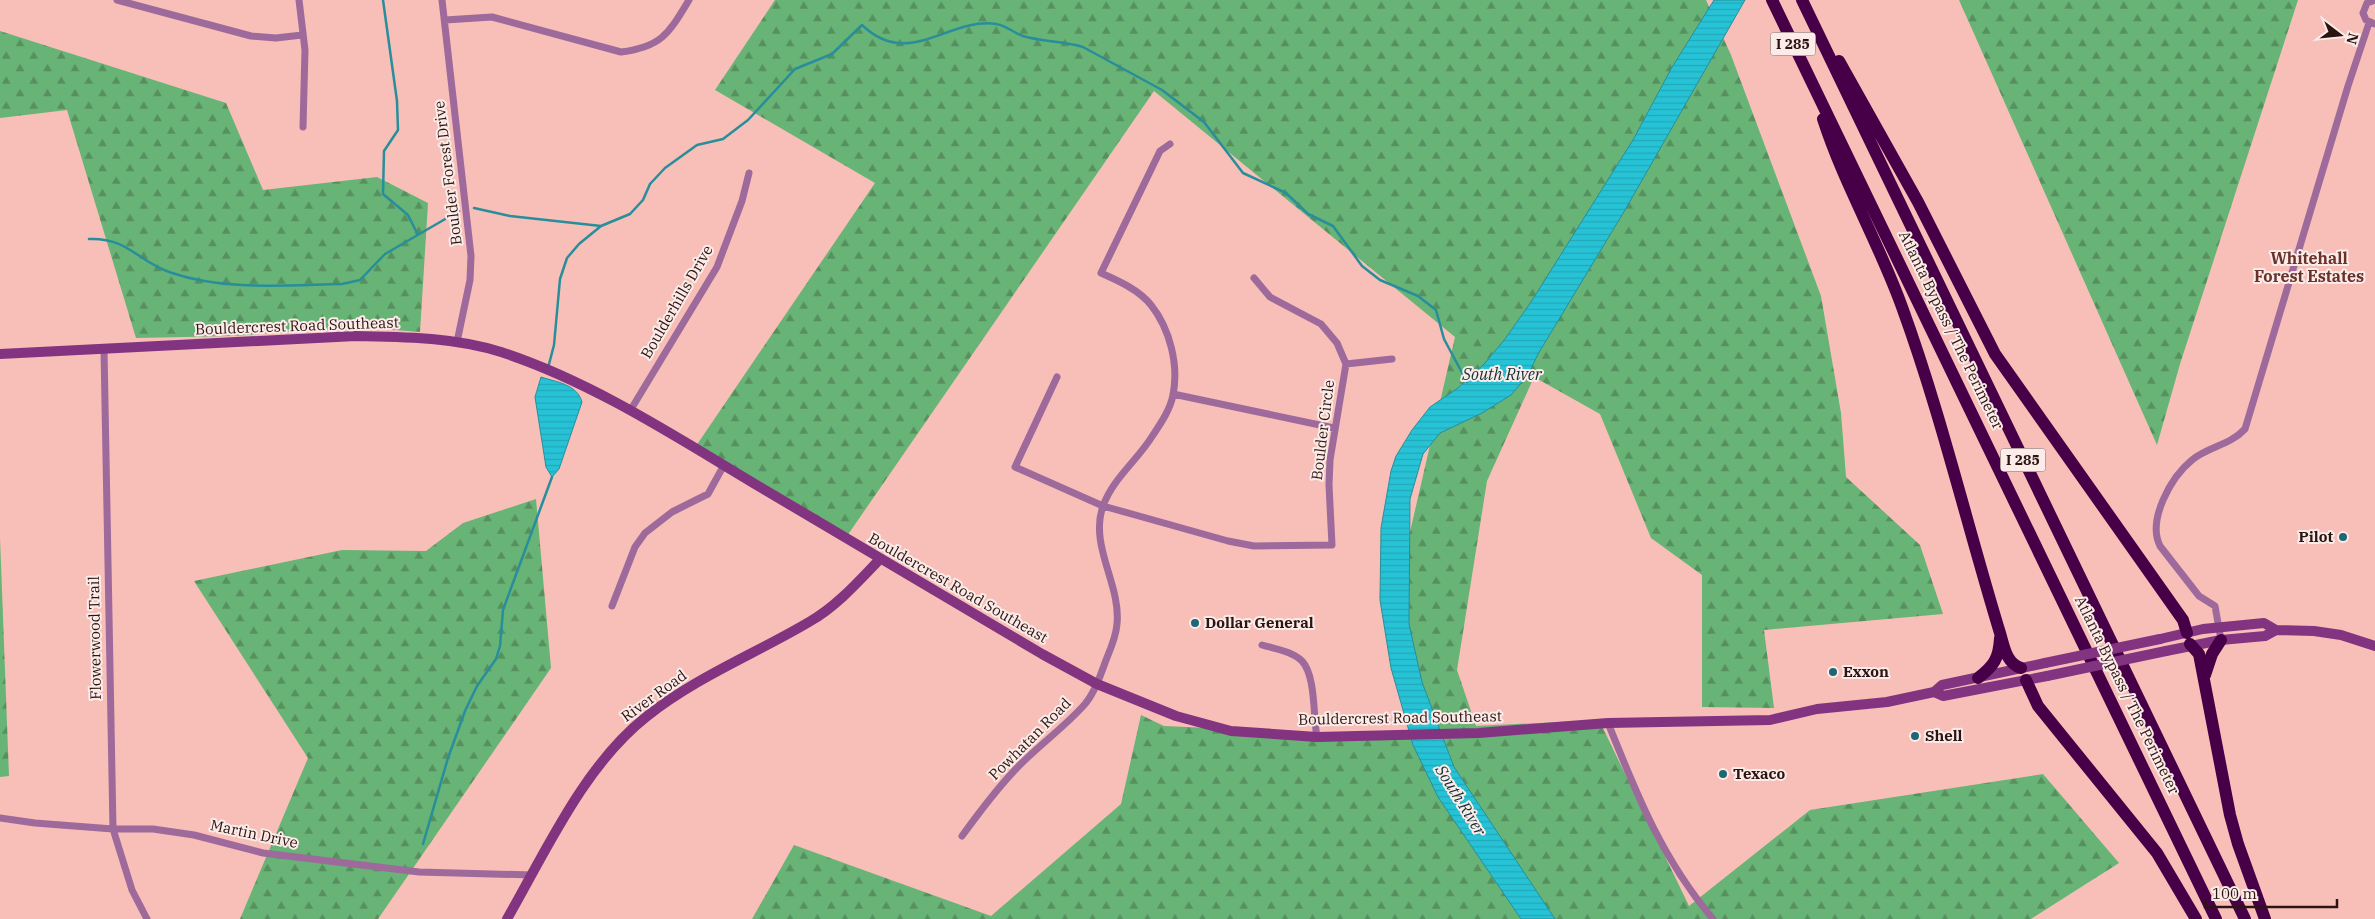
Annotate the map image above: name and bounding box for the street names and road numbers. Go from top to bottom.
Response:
road number: I 285 [1770,33,1816,56]
street label: Boulder Forest Drive [429,100,466,246]
street label: Atlanta Bypass / The Perimeter [1895,227,2008,432]
street label: Boulderhills Drive [636,242,717,362]
street label: Bouldercrest Road Southeast [195,312,399,339]
street label: Boulder Circle [1307,379,1338,481]
road number: I 285 [2000,448,2046,472]
street label: Bouldercrest Road Southeast [865,528,1051,647]
street label: Flowerwood Trail [84,576,105,700]
street label: Atlanta Bypass / The Perimeter [2071,592,2184,797]
street label: River Road [617,665,690,726]
street label: Powhatan Road [984,693,1075,784]
street label: Bouldercrest Road Southeast [1298,706,1502,729]
street label: Martin Drive [209,815,300,852]

